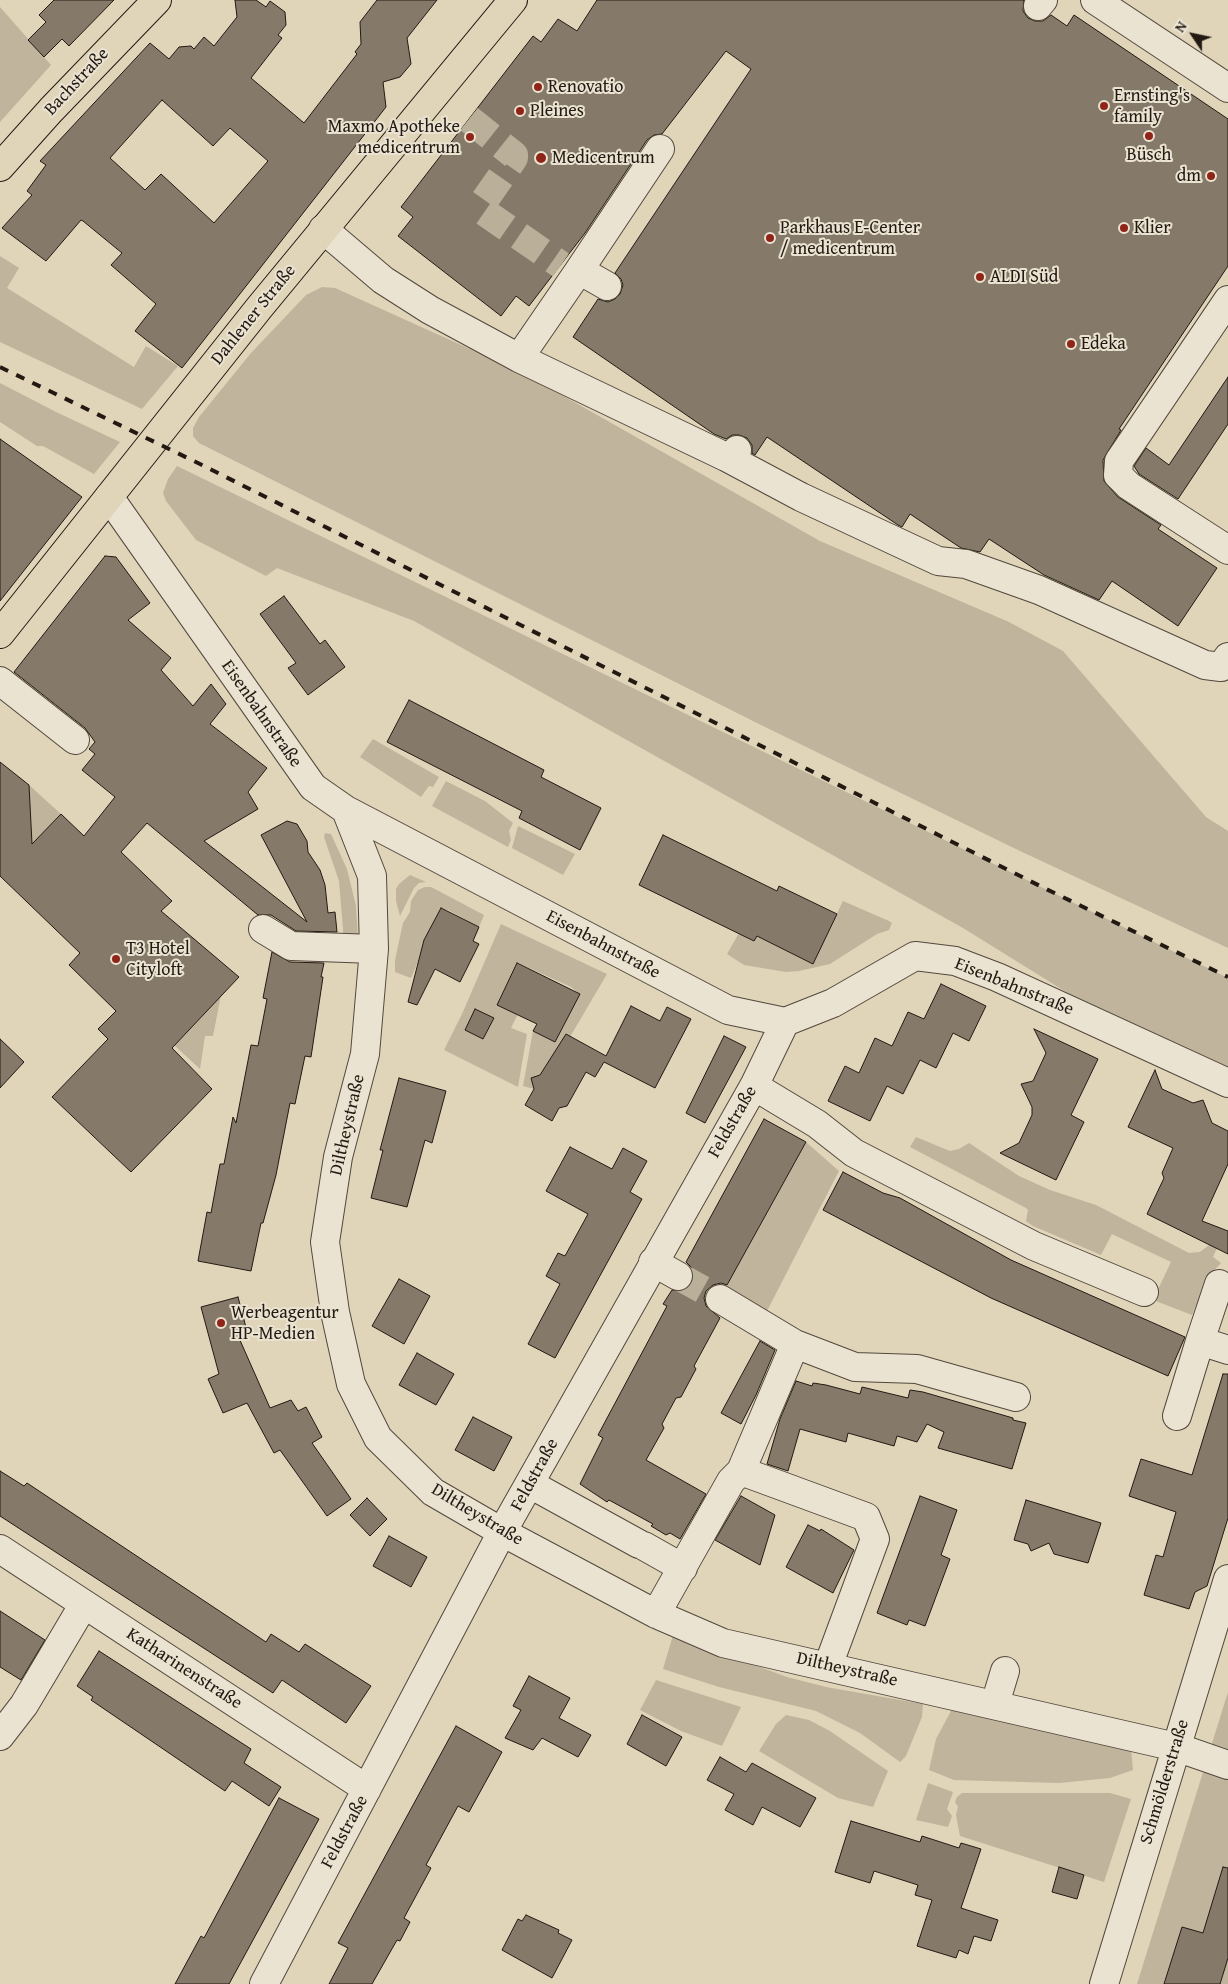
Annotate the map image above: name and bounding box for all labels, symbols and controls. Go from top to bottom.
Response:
north arrow [1168,10,1218,60]
text: N [1170,17,1191,36]
street label: Bachstraße [40,44,114,120]
place label: Renovatio [548,76,623,98]
marker: Renovatio [532,81,544,93]
place label: Ernsting's family [1114,85,1190,128]
place label: Pleines [530,100,584,122]
marker: Ernsting's family [1098,100,1110,112]
marker: Pleines [514,105,526,117]
place label: Maxmo Apotheke medicentrum [328,116,460,158]
marker: Büsch [1143,130,1155,142]
marker: Maxmo Apotheke medicentrum [464,131,476,143]
place label: Büsch [1127,144,1171,166]
place label: Medicentrum [552,147,655,169]
marker: Medicentrum [534,151,548,165]
place label: dm [1177,165,1201,187]
marker: dm [1205,170,1217,182]
place label: Parkhaus E-Center / medicentrum [780,217,920,260]
place label: Klier [1134,217,1171,239]
marker: Klier [1118,222,1130,234]
marker: Parkhaus E-Center / medicentrum [764,232,776,244]
street label: Dahlener Straße [207,260,301,370]
place label: ALDI Süd [990,266,1058,288]
marker: ALDI Süd [974,271,986,283]
place label: Edeka [1081,333,1126,355]
marker: Edeka [1065,338,1077,350]
street label: Eisenbahnstraße [216,656,306,772]
street label: Eisenbahnstraße [542,906,664,984]
place label: T3 Hotel Cityloft [126,938,190,981]
marker: T3 Hotel Cityloft [110,953,122,965]
street label: Eisenbahnstraße [951,953,1077,1021]
street label: Diltheystraße [326,1072,370,1178]
street label: Feldstraße [704,1082,762,1162]
place label: Werbeagentur HP-Medien [231,1302,339,1345]
marker: Werbeagentur HP-Medien [215,1317,227,1329]
street label: Feldstraße [506,1435,564,1515]
street label: Diltheystraße [427,1479,527,1551]
street label: Katharinenstraße [122,1624,246,1714]
street label: Diltheystraße [794,1648,900,1692]
street label: Schmölderstraße [1136,1717,1194,1847]
street label: Feldstraße [317,1792,373,1872]

